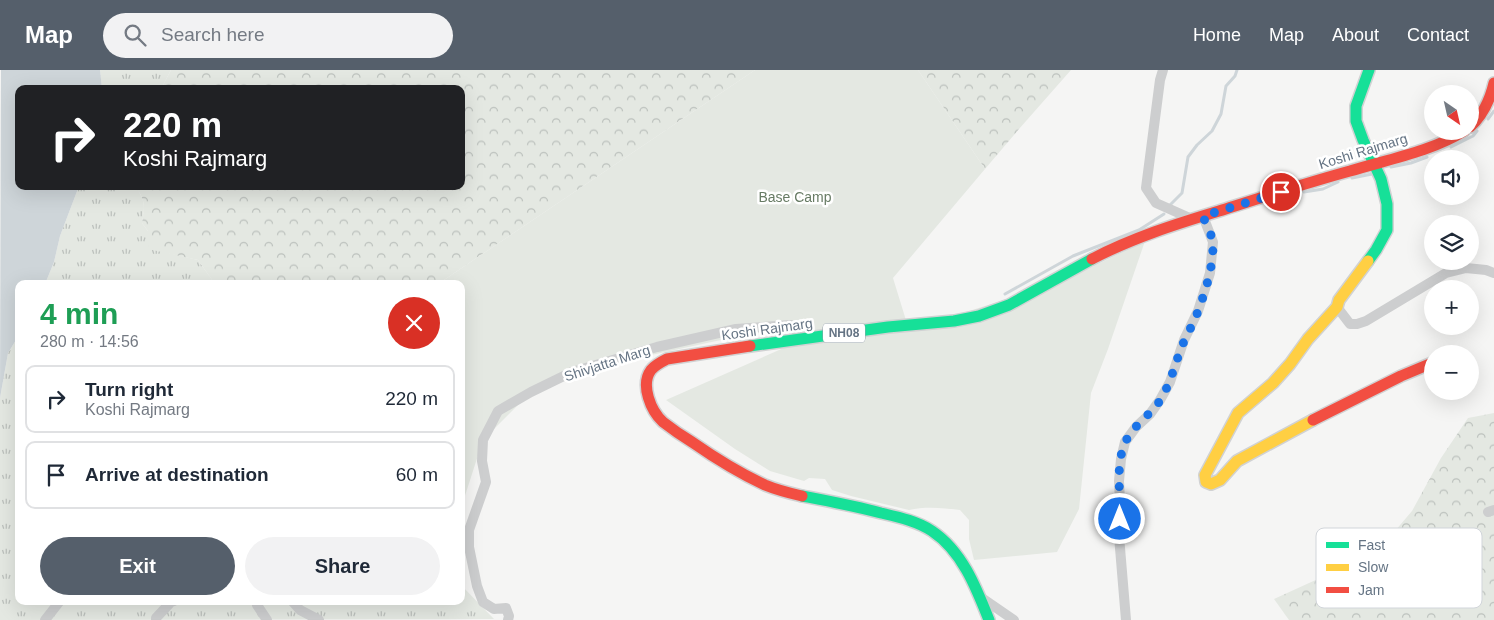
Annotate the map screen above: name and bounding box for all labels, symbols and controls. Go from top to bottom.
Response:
search box [103,13,453,58]
text: Map [25,21,73,48]
icon: search [121,21,149,49]
text: Search here [161,24,265,45]
text: Home [1193,25,1241,45]
text: Map [1269,25,1304,45]
text: About [1332,25,1379,45]
text: Contact [1407,25,1469,45]
north arrow [1424,85,1479,140]
map controls [1424,85,1479,400]
icon: right [40,105,105,170]
text: 220 m [123,105,222,144]
street label: Koshi Rajmarg [1317,130,1409,172]
text: Koshi Rajmarg [123,146,267,171]
button: sound [1424,150,1479,205]
pin [1260,171,1302,213]
icon: arrive [1267,178,1295,206]
park label: Base Camp [758,189,832,205]
button: layers [1424,215,1479,270]
button: + [1424,280,1479,335]
text: 4 min [40,297,118,330]
button: close [388,297,440,349]
street label: Koshi Rajmarg [720,315,814,343]
road number: NH08 [823,324,865,342]
text: 280 m · 14:56 [40,333,139,350]
street label: Shivjatta Marg [562,342,652,384]
button: − [1424,345,1479,400]
text: Turn right [85,379,173,400]
icon: right [42,385,70,413]
text: 220 m [385,388,438,409]
text: Koshi Rajmarg [85,401,190,418]
icon: arrive [42,461,70,489]
text: Arrive at destination [85,464,269,485]
text: 60 m [396,464,438,485]
position arrow [1093,492,1145,544]
legend [1316,528,1482,608]
button: Exit [40,537,235,595]
button: Share [245,537,440,595]
text: Fast [1358,537,1385,553]
text: Slow [1358,559,1389,575]
text: Jam [1358,582,1384,598]

